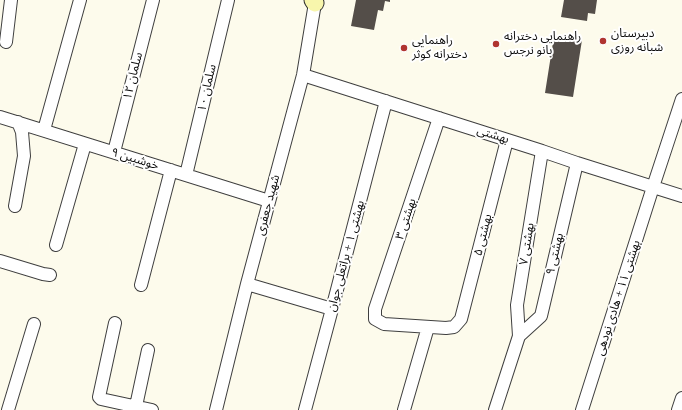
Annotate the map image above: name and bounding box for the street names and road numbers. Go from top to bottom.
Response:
street label: سلمان ۱۲ [120,51,146,101]
street label: سلمان ۱۰ [195,63,219,113]
street label: بهشتی [475,123,511,147]
street label: خوشبین ۹ [109,145,161,173]
street label: شهید جعفری [253,173,283,237]
street label: بهشتی ۳ [393,197,419,241]
street label: بهشتی ۱ + براتعلی جوان [324,199,368,313]
street label: بهشتی ۵ [471,213,495,257]
street label: بهشتی ۷ [517,222,537,266]
street label: بهشتی ۹ [543,232,567,276]
street label: بهشتی ۱۱ + هادی نودهی [593,239,643,357]

